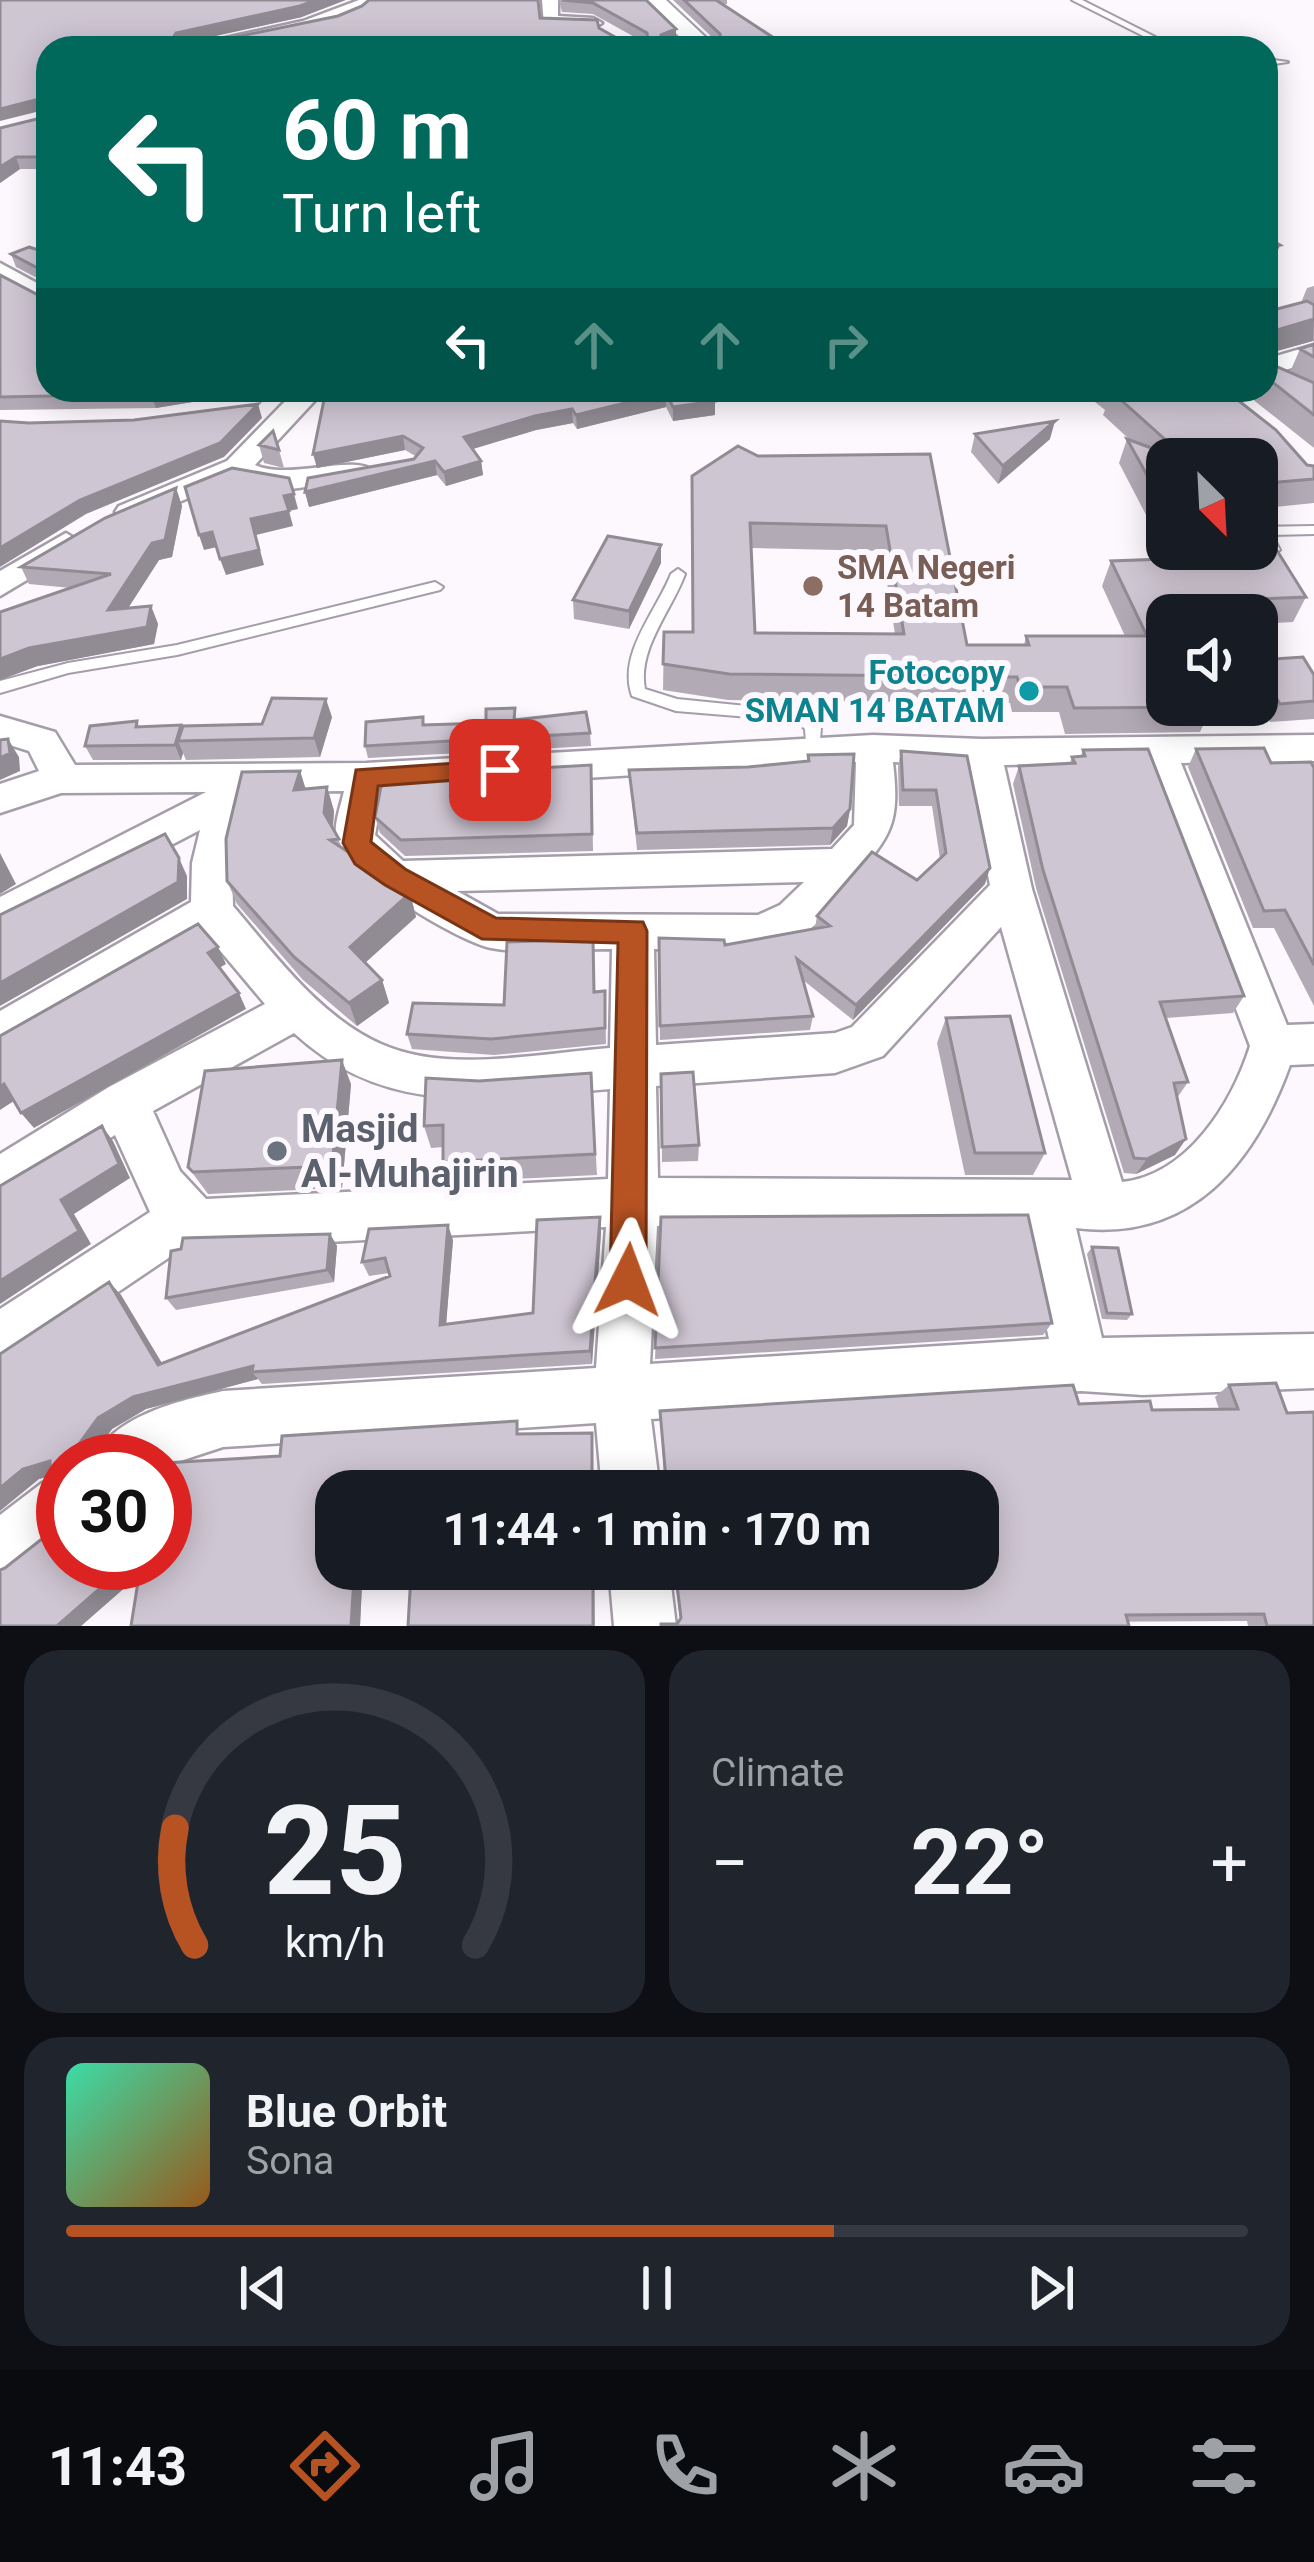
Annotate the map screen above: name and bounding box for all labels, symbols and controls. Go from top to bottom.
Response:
text: 60 m [282,81,472,180]
icon: left [84,84,240,240]
text: Turn left [282,182,481,245]
icon: left [435,312,501,378]
icon: ahead [561,312,627,378]
icon: ahead [687,312,753,378]
icon: right [813,312,879,378]
north arrow [1146,438,1278,570]
map controls [1146,438,1278,726]
place label: SMA Negeri 14 Batam [837,548,1015,625]
marker: SMA Negeri 14 Batam [800,573,826,599]
button: sound [1146,594,1278,726]
place label: Fotocopy SMAN 14 BATAM [745,653,1005,730]
marker: Fotocopy SMAN 14 BATAM [1016,678,1042,704]
pin [449,719,551,821]
icon: arrive [467,737,533,803]
place label: Masjid Al-Muhajirin [301,1106,519,1197]
marker: Masjid Al-Muhajirin [264,1138,290,1164]
position arrow [565,1217,691,1343]
speed limit sign: 30 [36,1434,192,1590]
text: 11:44 · 1 min · 170 m [443,1503,871,1556]
text: Climate [711,1750,844,1796]
text: 25 [263,1778,406,1924]
text: 22° [910,1811,1049,1916]
text: − [711,1825,749,1902]
text: + [1211,1825,1248,1902]
text: km/h [284,1916,385,1966]
text: Blue Orbit [246,2085,447,2138]
text: Sona [246,2138,334,2184]
icon: previous [230,2255,296,2321]
icon: pause [624,2255,690,2321]
icon: next [1018,2255,1084,2321]
icon: directions [283,2424,367,2508]
icon: music [463,2424,547,2508]
icon: phone [643,2424,727,2508]
icon: climate [822,2424,906,2508]
icon: car [1002,2424,1086,2508]
icon: filters [1182,2424,1266,2508]
text: 11:43 [48,2435,187,2498]

